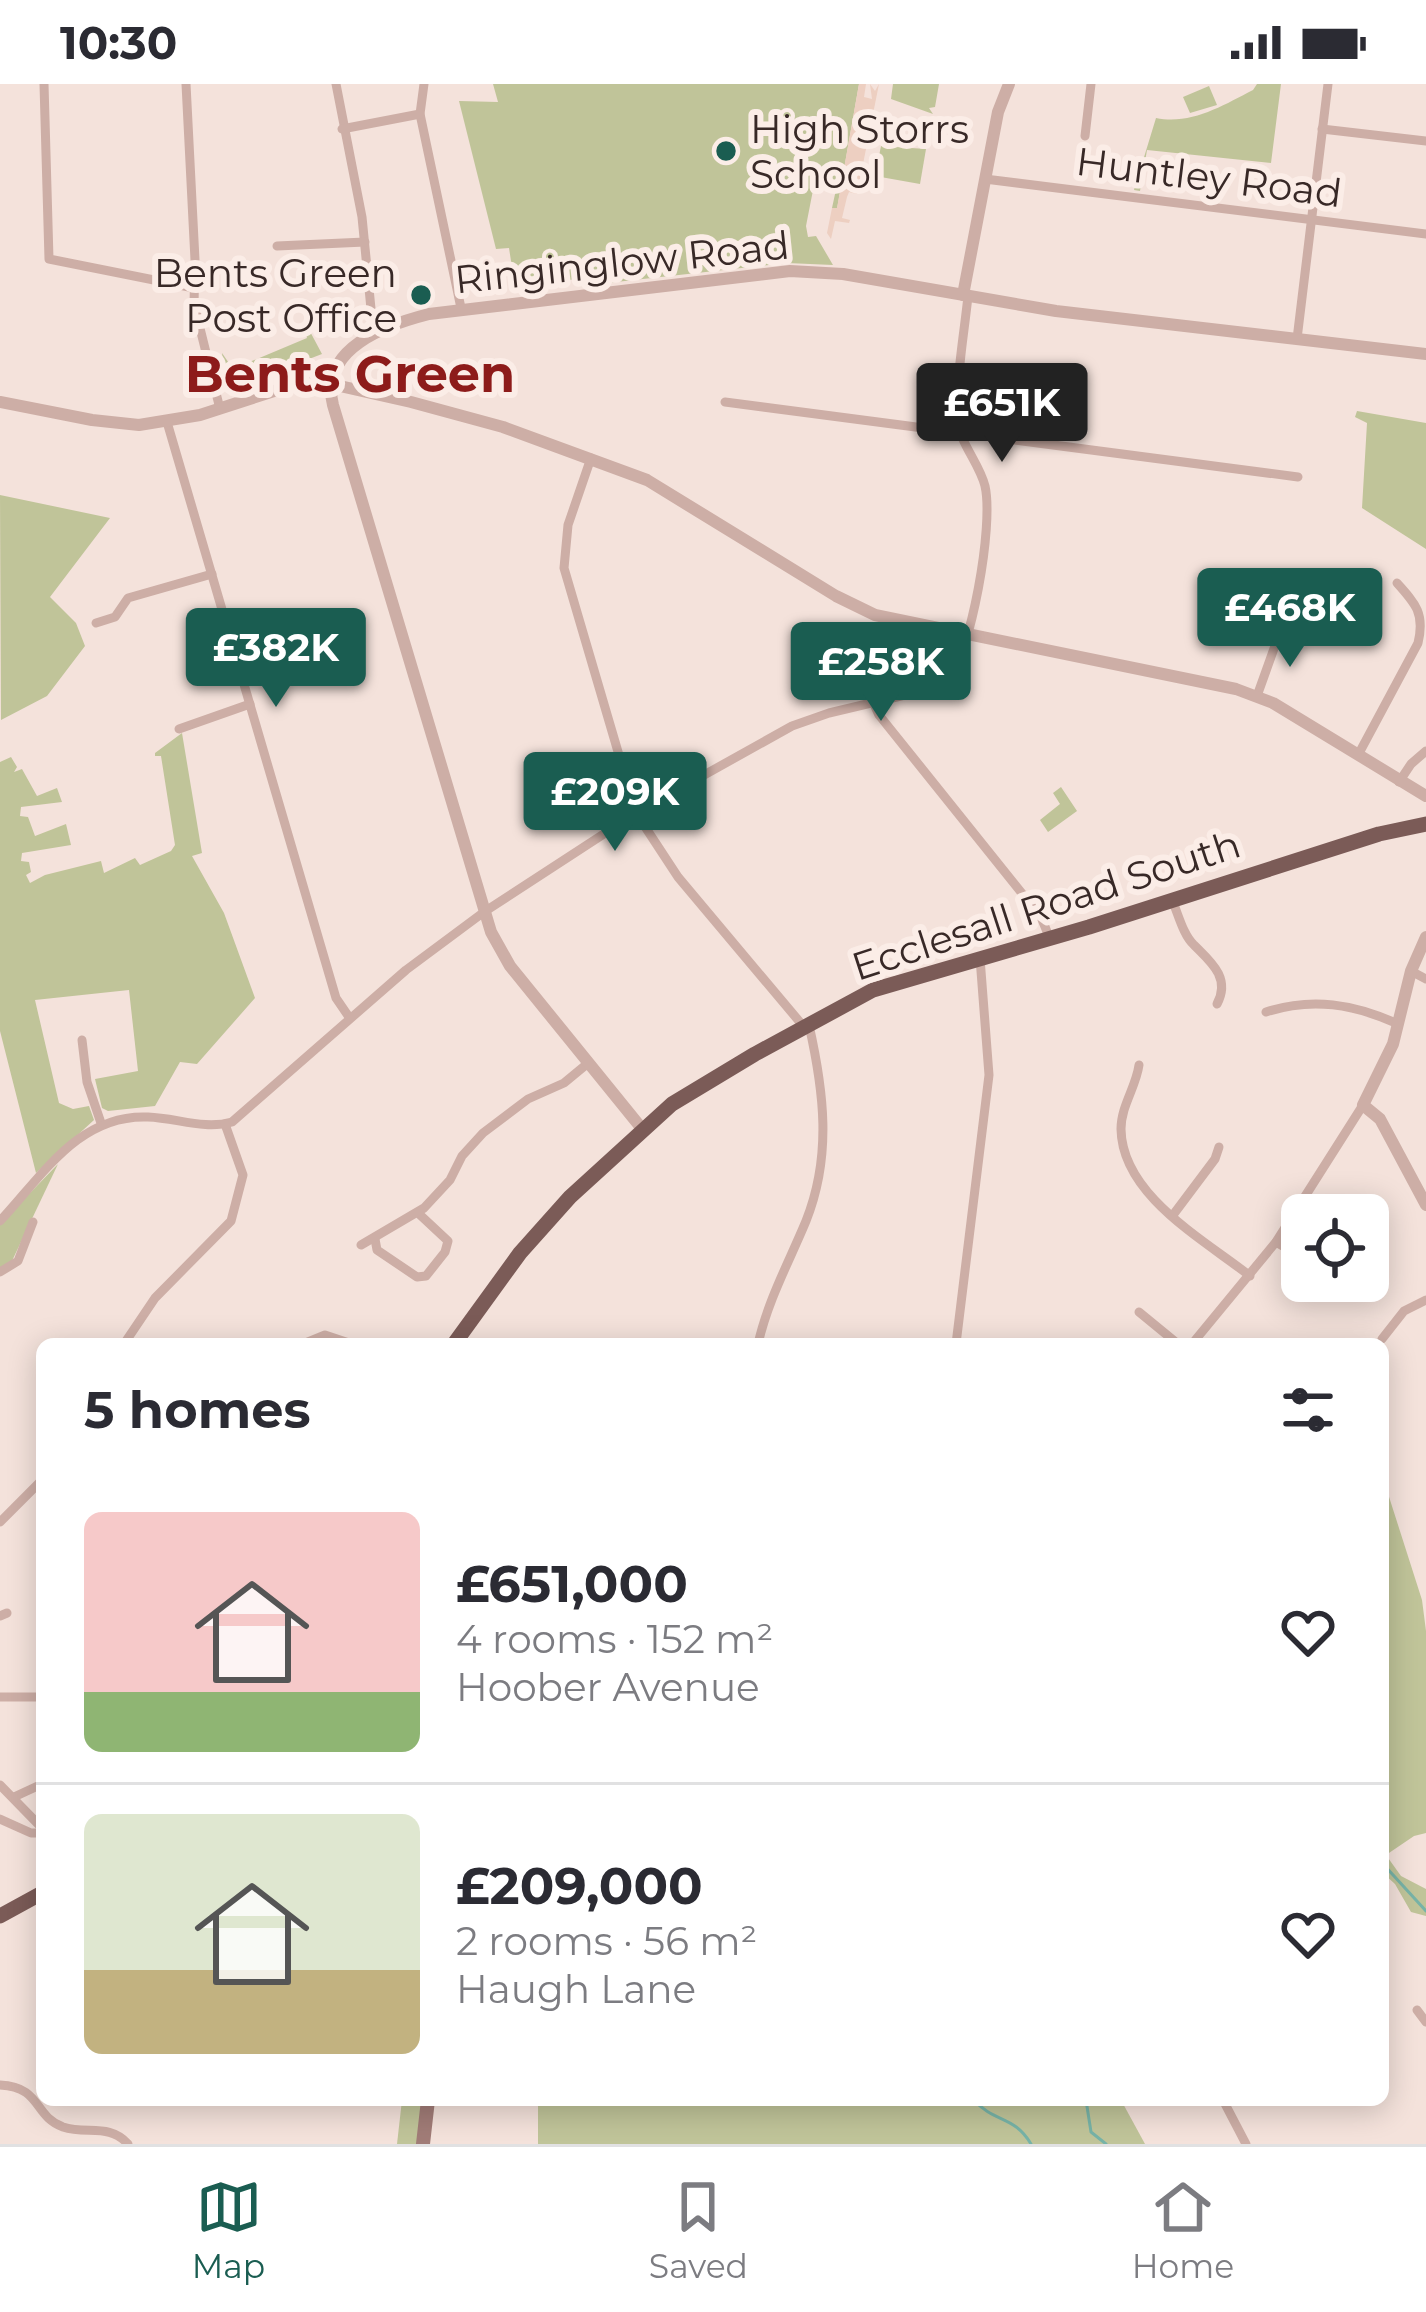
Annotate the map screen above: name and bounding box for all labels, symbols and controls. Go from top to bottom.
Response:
text: 10:30 [60,15,177,70]
place label: High Storrs School [750,105,969,198]
street label: Huntley Road [1073,137,1345,217]
marker: High Storrs School [713,138,739,164]
street label: Ringinglow Road [452,221,792,303]
place label: Bents Green Post Office [154,249,397,342]
marker: Bents Green Post Office [408,282,434,308]
district label: Bents Green [185,343,515,405]
pin: £651K [918,363,1086,465]
text: £651K [944,378,1060,426]
pin: £468K [1206,568,1374,670]
text: £468K [1224,583,1356,631]
pin: £382K [192,608,360,710]
pin: £258K [797,622,965,724]
text: £382K [213,623,339,671]
text: £258K [818,637,944,685]
pin: £209K [531,752,699,854]
text: £209K [551,767,679,815]
street label: Ecclesall Road South [846,820,1246,990]
map controls [1281,1194,1389,1302]
button: locate [1281,1194,1389,1302]
icon: filters [1275,1377,1341,1443]
text: 5 homes [84,1379,311,1441]
text: £651,000 [456,1553,688,1615]
icon: home [180,1560,324,1704]
icon: heart [1275,1599,1341,1665]
text: 4 rooms · 152 m² [456,1615,773,1663]
text: Hoober Avenue [456,1663,760,1711]
text: £209,000 [456,1855,703,1917]
icon: home [180,1862,324,2006]
icon: heart [1275,1901,1341,1967]
text: 2 rooms · 56 m² [456,1917,757,1965]
text: Haugh Lane [456,1965,696,2013]
tab: Map [192,2174,265,2286]
tab: Saved [649,2174,748,2286]
tab: Home [1132,2174,1234,2286]

